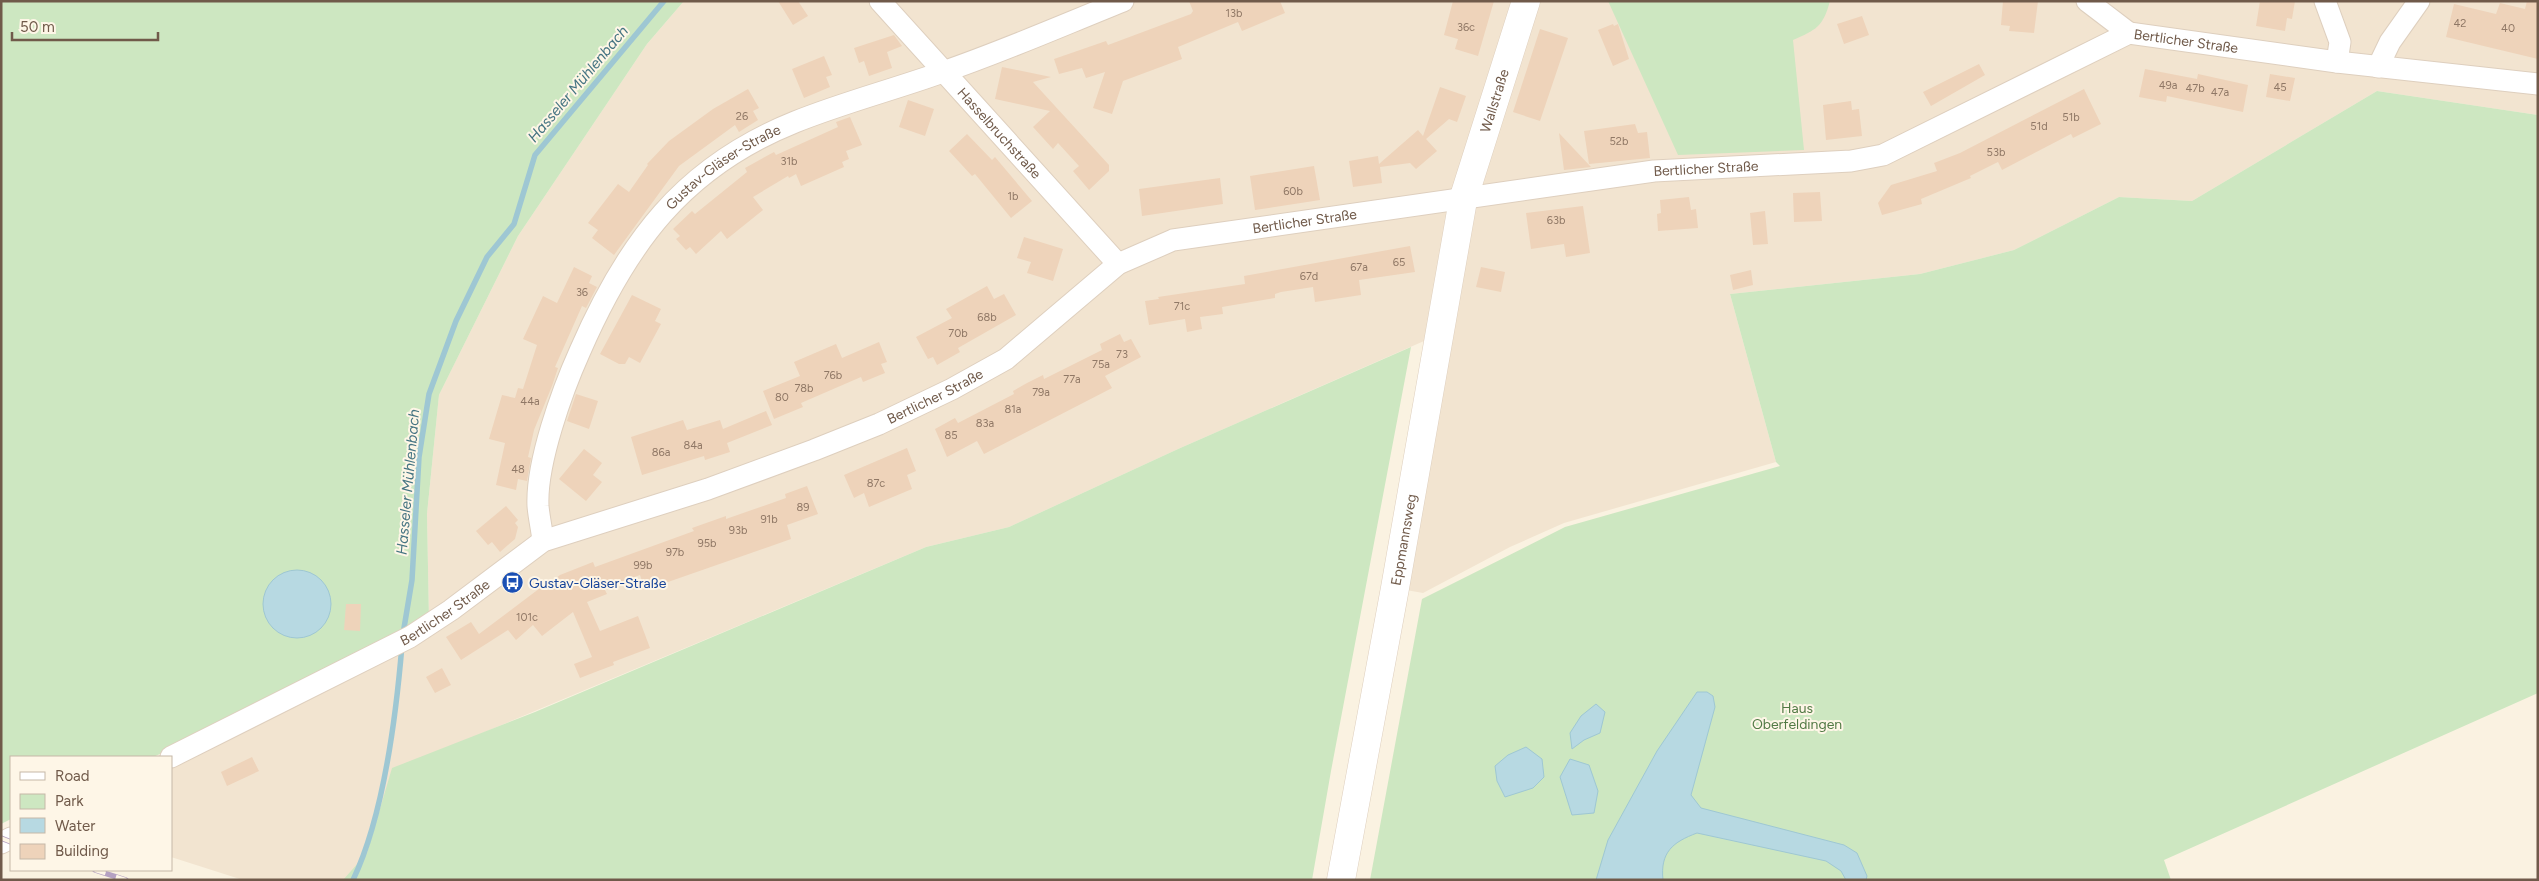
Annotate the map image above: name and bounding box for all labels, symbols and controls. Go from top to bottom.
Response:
house number: 13b [1226,7,1242,20]
scale bar [12,10,159,42]
house number: 42 [2454,17,2466,30]
text: 50 m [20,18,55,36]
house number: 36c [1457,21,1475,34]
water label: Hasseler Mühlenbach [524,22,632,146]
house number: 40 [2501,22,2515,35]
street label: Bertlicher Straße [2133,26,2240,57]
street label: Wallstraße [1477,67,1513,135]
house number: 49a [2159,79,2177,92]
house number: 45 [2273,81,2287,94]
house number: 47b [2185,82,2205,95]
street label: Hasselbruchstraße [954,84,1045,183]
house number: 47a [2211,86,2229,99]
house number: 26 [736,110,748,123]
house number: 51b [2062,111,2080,124]
house number: 51d [2030,120,2048,133]
street label: Gustav-Gläser-Straße [662,121,784,214]
house number: 52b [1610,135,1628,148]
house number: 53b [1987,146,2005,159]
house number: 31b [781,155,797,168]
street label: Bertlicher Straße [1653,158,1759,180]
house number: 60b [1283,185,1303,198]
house number: 1b [1008,190,1019,203]
street label: Bertlicher Straße [1251,206,1358,238]
house number: 63b [1547,214,1565,227]
house number: 65 [1393,256,1405,269]
house number: 67a [1350,261,1368,274]
house number: 67d [1300,270,1318,283]
house number: 36 [576,286,588,299]
house number: 71c [1174,300,1190,313]
house number: 68b [977,311,997,324]
house number: 70b [948,327,968,340]
house number: 73 [1116,348,1128,361]
house number: 75a [1092,358,1110,371]
street label: Bertlicher Straße [884,365,987,428]
house number: 76b [824,369,842,382]
house number: 77a [1063,373,1081,386]
house number: 78b [794,382,814,395]
house number: 79a [1032,386,1050,399]
house number: 80 [775,391,789,404]
house number: 44a [520,395,540,408]
house number: 81a [1005,403,1021,416]
water label: Hasseler Mühlenbach [393,408,423,556]
house number: 83a [976,417,994,430]
house number: 85 [944,429,958,442]
house number: 84a [683,439,703,452]
house number: 86a [652,446,670,459]
house number: 48 [511,463,525,476]
house number: 87c [867,477,885,490]
street label: Eppmannsweg [1388,493,1420,587]
house number: 89 [797,501,809,514]
house number: 91b [760,513,778,526]
house number: 93b [729,524,747,537]
house number: 95b [698,537,717,550]
house number: 97b [666,546,684,559]
house number: 99b [634,559,652,572]
bus stop icon: Gustav-Gläser-Straße [501,571,525,595]
place label: Gustav-Gläser-Straße [529,575,667,592]
street label: Bertlicher Straße [397,576,494,650]
house number: 101c [516,611,538,624]
park label: Haus Oberfeldingen [1752,700,1842,733]
legend [10,756,172,871]
text: Road [55,767,90,785]
text: Park [55,792,84,810]
text: Water [55,817,95,835]
text: Building [55,842,109,860]

